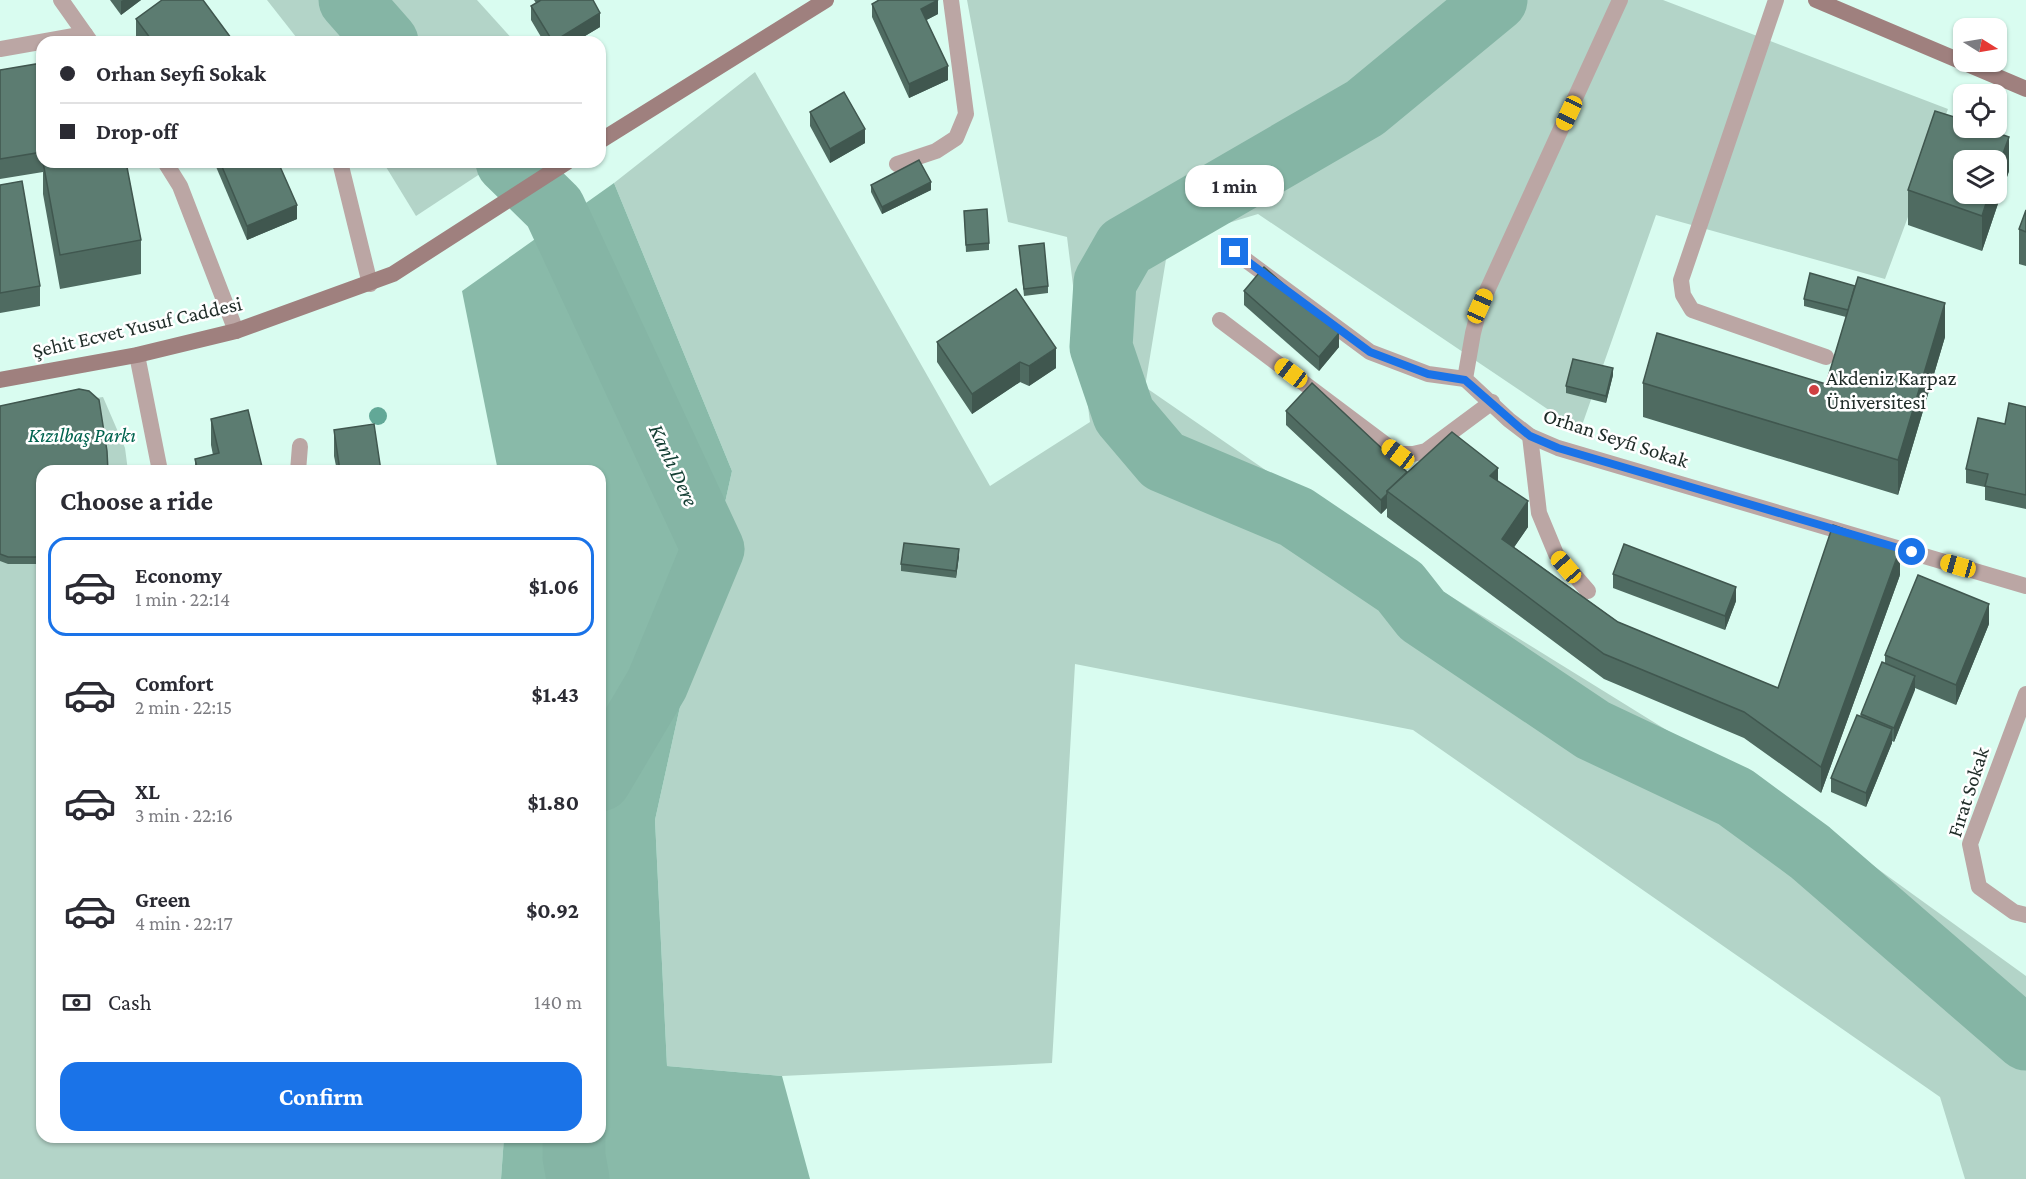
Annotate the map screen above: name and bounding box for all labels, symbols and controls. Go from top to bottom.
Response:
north arrow [1953,18,2007,72]
map controls [1953,18,2007,204]
text: Orhan Seyfi Sokak [96,61,266,86]
button: locate [1953,84,2007,138]
car [1553,93,1585,133]
text: Drop-off [96,119,178,144]
button: layers [1953,150,2007,204]
callout: 1 min [1186,165,1284,207]
text: 1 min [1212,175,1257,197]
route end [1221,238,1248,265]
car [1464,286,1496,326]
street label: Şehit Ecvet Yusuf Caddesi [30,291,245,363]
car [1271,355,1311,391]
place label: Akdeniz Karpaz Üniversitesi [1826,366,1956,414]
marker: Akdeniz Karpaz Üniversitesi [1807,383,1821,397]
street label: Orhan Seyfi Sokak [1540,403,1692,473]
water label: Kanlı Dere [644,420,704,511]
park label: Kızılbaş Parkı [28,423,136,447]
car [1378,436,1418,472]
text: Choose a ride [60,486,213,516]
route start [1898,538,1925,565]
car [1547,548,1585,586]
car [1938,552,1978,580]
icon: car [63,560,117,614]
text: Economy [135,563,222,588]
text: $1.06 [529,574,579,599]
text: 1 min · 22:14 [135,588,230,610]
icon: car [63,668,117,722]
text: Comfort [135,671,213,696]
text: $1.43 [532,682,579,707]
text: 2 min · 22:15 [135,696,232,718]
street label: Fırat Sokak [1942,744,1994,840]
icon: car [63,776,117,830]
text: XL [135,779,160,804]
text: $1.80 [527,790,579,815]
text: 3 min · 22:16 [135,804,233,826]
icon: car [63,884,117,938]
text: Green [135,887,191,912]
text: $0.92 [526,898,579,923]
text: 4 min · 22:17 [135,912,233,934]
icon: cash [60,986,93,1019]
text: Cash [108,990,152,1015]
text: 140 m [534,991,582,1013]
button: Confirm [60,1062,582,1131]

